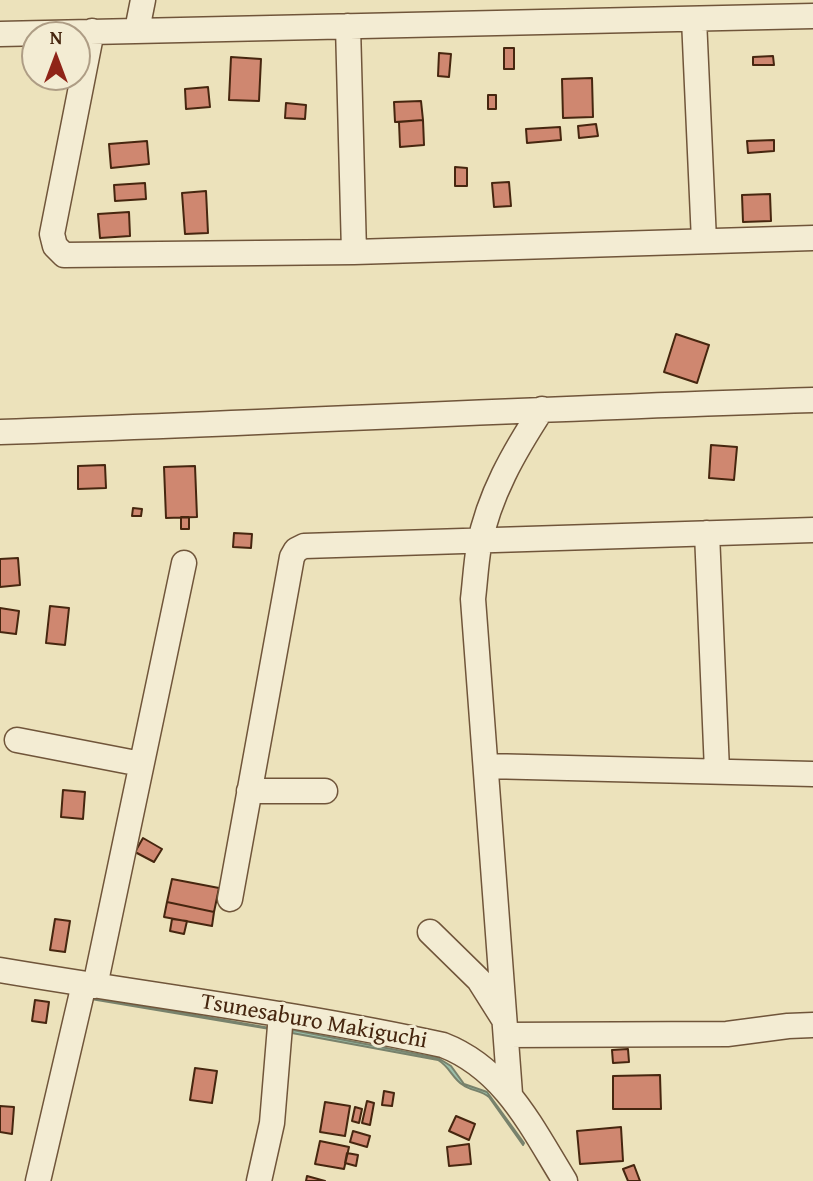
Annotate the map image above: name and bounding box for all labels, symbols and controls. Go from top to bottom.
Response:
north arrow [21,21,91,91]
text: N [50,23,62,51]
street label: Tsunesaburo Makiguchi [199,988,429,1056]

